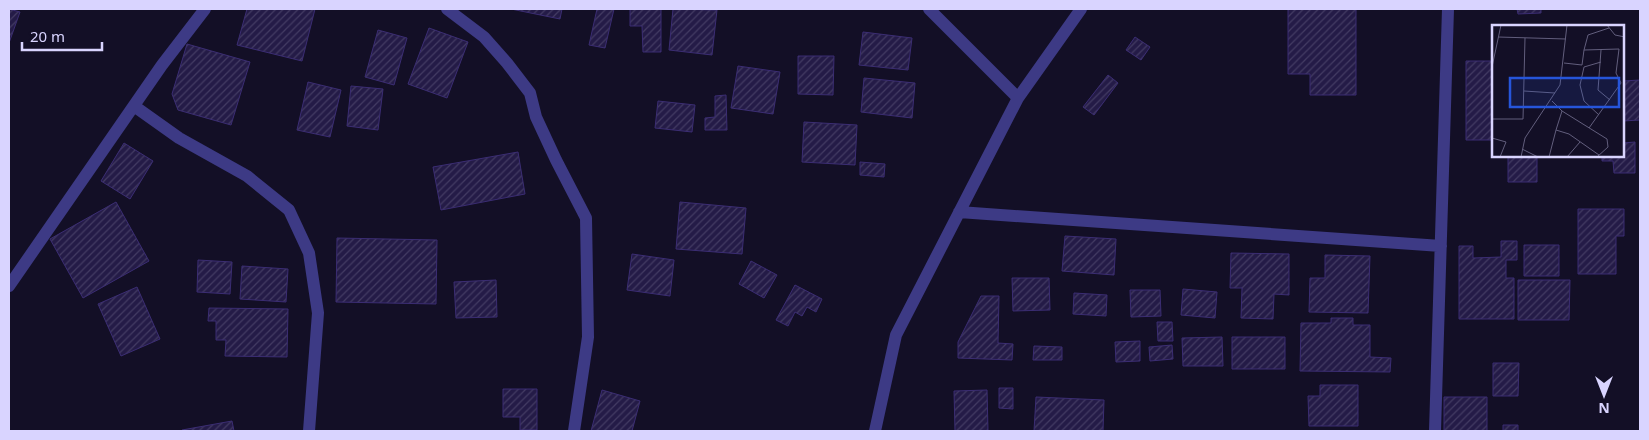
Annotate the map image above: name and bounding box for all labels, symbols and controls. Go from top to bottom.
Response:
scale bar [22,20,102,52]
inset map [1492,25,1624,158]
text: 20 m [30,26,65,46]
north arrow [1579,370,1629,420]
text: N [1598,399,1610,418]

